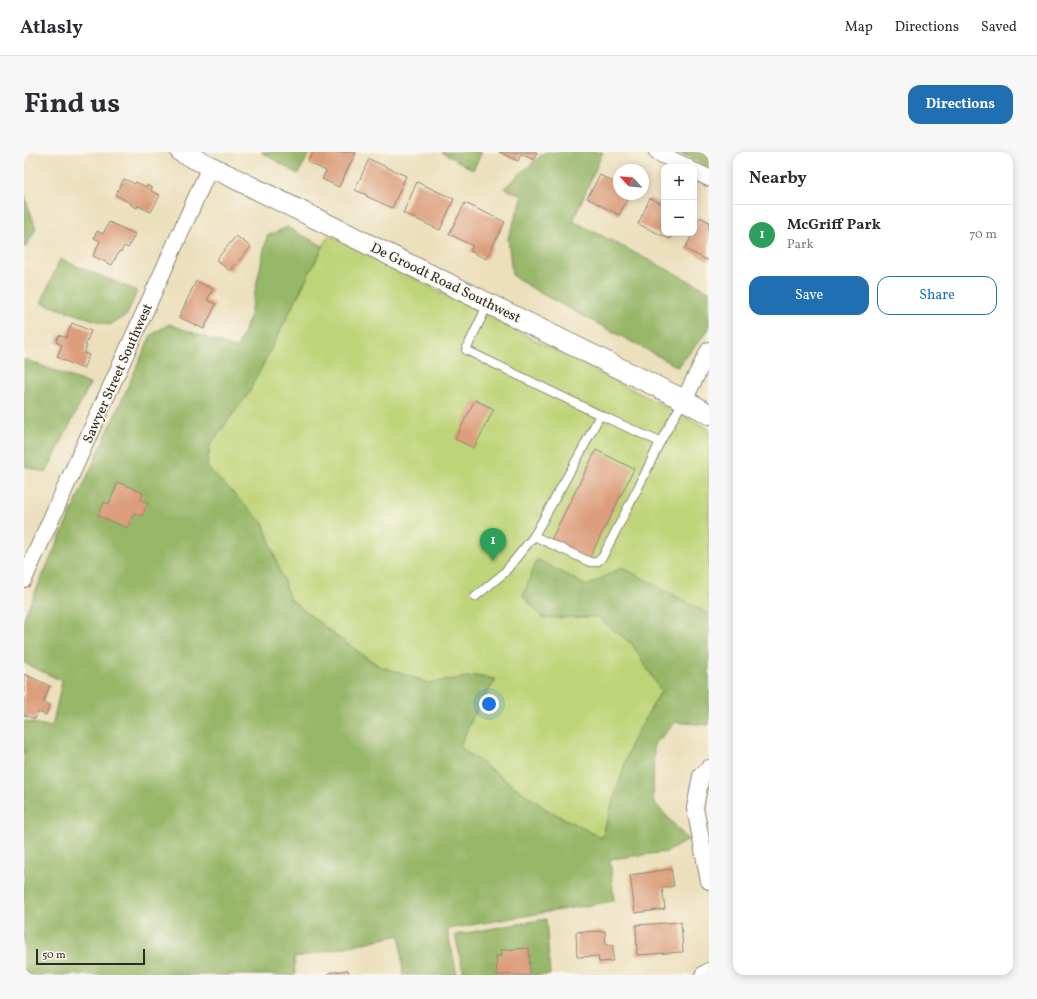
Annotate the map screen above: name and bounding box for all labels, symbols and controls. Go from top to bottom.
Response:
text: Atlasly [20,15,83,41]
text: Map [845,18,873,37]
text: Directions [895,18,959,37]
text: Saved [981,18,1017,37]
text: Find us [24,85,120,124]
button: Directions [908,85,1013,124]
north arrow [613,164,649,200]
map controls [661,164,697,236]
button: + [661,164,697,200]
text: Nearby [749,167,807,190]
button: − [661,200,697,236]
text: McGriff Park [787,215,881,236]
text: 1 [759,226,765,244]
text: 70 m [969,226,997,244]
text: Park [787,236,814,254]
street label: De Groodt Road Southwest [367,239,524,328]
button: Save [749,276,869,315]
button: Share [877,276,997,315]
street label: Sawyer Street Southwest [79,301,158,447]
pin: 1 [480,528,506,561]
your location [479,694,499,714]
scale bar [36,947,145,966]
text: 50 m [42,948,66,963]

